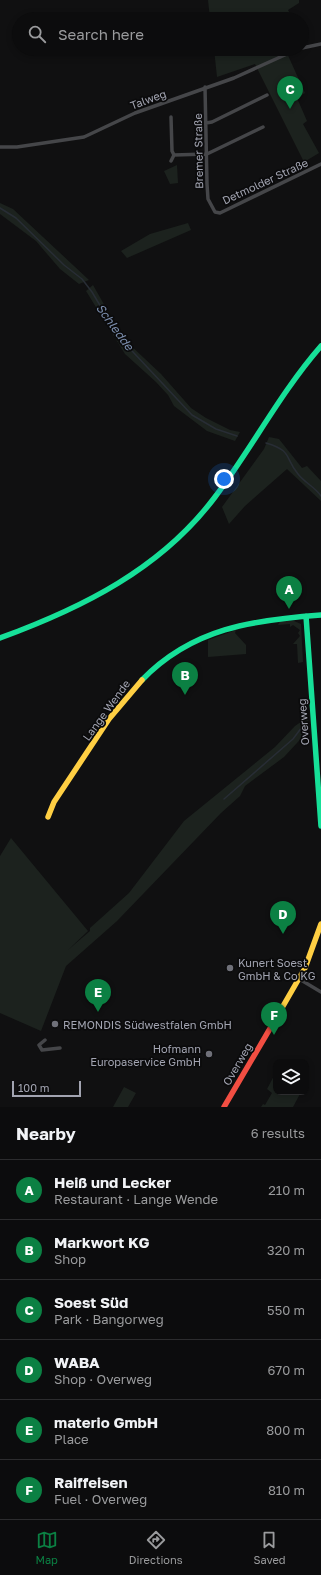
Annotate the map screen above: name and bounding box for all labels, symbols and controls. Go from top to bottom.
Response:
search box [12,12,309,56]
icon: search [26,23,48,45]
text: Search here [58,25,144,43]
pin: C [277,76,303,109]
street label: Talweg [128,86,168,112]
street label: Bremer Straße [191,113,205,189]
street label: Detmolder Straße [220,156,310,206]
water label: Schledde [93,301,138,354]
your location [214,469,234,489]
pin: A [276,576,302,609]
pin: B [172,662,198,695]
street label: Lange Wende [80,677,132,743]
street label: Overweg [295,698,311,746]
pin: D [270,901,296,934]
place label: Kunert Soest GmbH & Co KG [238,956,316,982]
marker: Kunert Soest GmbH & Co KG [225,963,235,973]
pin: E [85,979,111,1012]
pin: F [261,1002,287,1035]
place label: REMONDIS Südwestfalen GmbH [63,1018,232,1031]
marker: REMONDIS Südwestfalen GmbH [50,1019,60,1029]
street label: Overweg [220,1040,254,1088]
place label: Hofmann Europaservice GmbH [90,1042,201,1068]
marker: Hofmann Europaservice GmbH [204,1049,214,1059]
map controls [273,1059,309,1095]
button: layers [273,1059,309,1095]
scale bar [12,1079,81,1098]
text: 100 m [18,1081,49,1094]
text: Nearby [16,1123,76,1144]
text: 6 results [251,1125,305,1141]
text: Heiß und Lecker [54,1173,171,1191]
text: A [24,1182,34,1198]
text: 210 m [268,1182,305,1198]
text: Restaurant · Lange Wende [54,1191,218,1207]
text: Markwort KG [54,1233,150,1251]
text: B [24,1242,34,1258]
text: 320 m [267,1242,305,1258]
text: Shop [54,1251,86,1267]
text: Soest Süd [54,1293,128,1311]
text: C [24,1302,34,1318]
text: 550 m [267,1302,305,1318]
text: Park · Bangorweg [54,1311,164,1327]
text: WABA [54,1353,100,1371]
text: D [24,1362,34,1378]
text: 670 m [267,1362,305,1378]
text: Shop · Overweg [54,1371,152,1387]
text: materio GmbH [54,1413,158,1431]
text: E [25,1422,33,1438]
text: 800 m [266,1422,305,1438]
text: Place [54,1431,89,1447]
text: Raiffeisen [54,1473,127,1491]
text: F [25,1482,33,1498]
text: 810 m [268,1482,305,1498]
text: Fuel · Overweg [54,1491,147,1507]
tab: Map [35,1529,58,1566]
tab: Directions [129,1529,183,1566]
tab: Saved [253,1529,286,1566]

